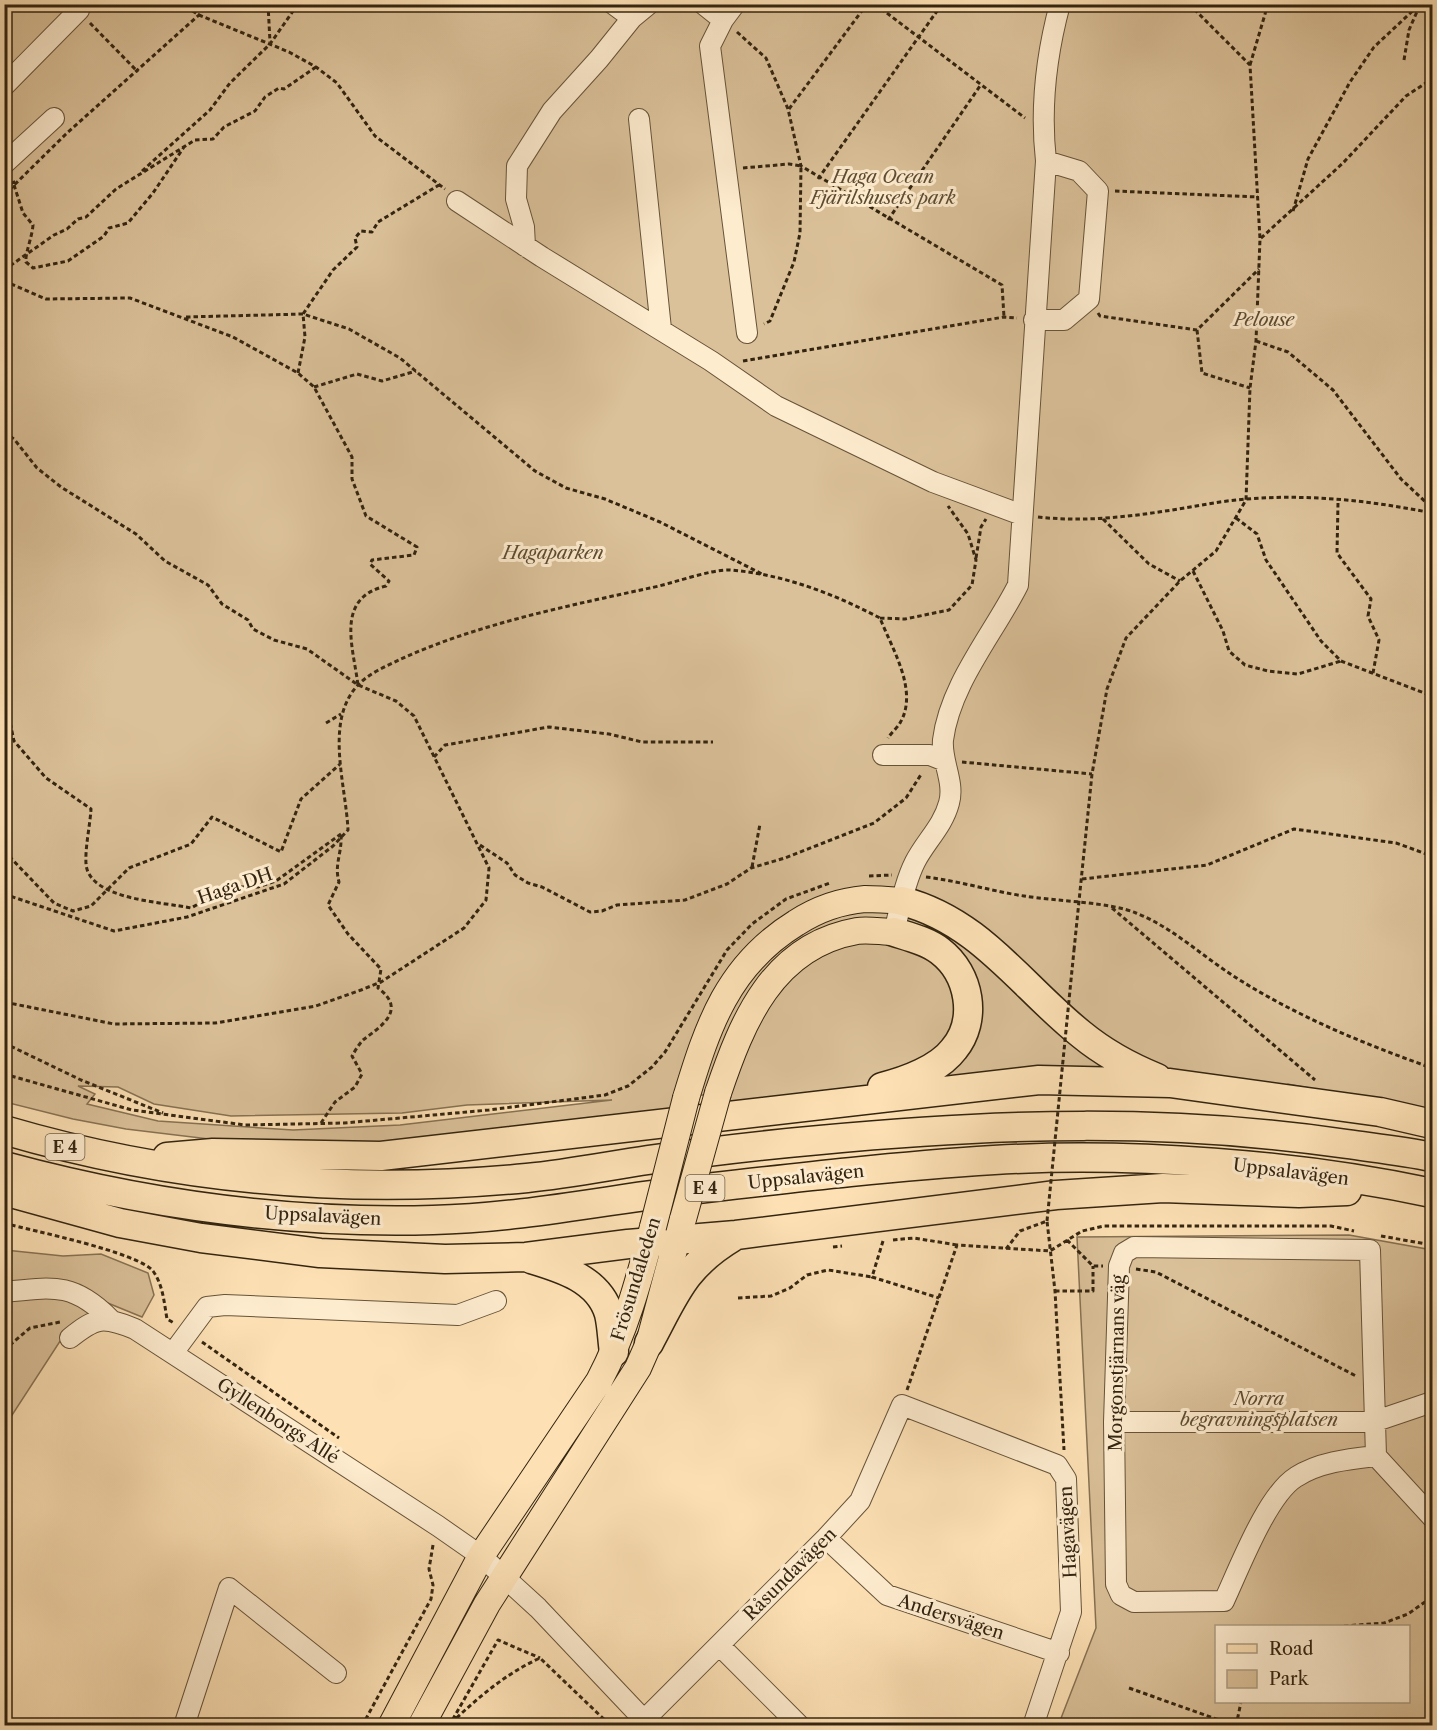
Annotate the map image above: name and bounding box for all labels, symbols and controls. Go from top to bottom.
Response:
park label: Haga Ocean Fjärilshusets park [808,166,956,209]
park label: Pelouse [1232,309,1296,331]
park label: Hagaparken [500,542,604,564]
street label: Haga DH [194,863,276,909]
road number: E 4 [46,1134,84,1160]
street label: Uppsalavägen [1232,1154,1350,1190]
street label: Uppsalavägen [747,1160,865,1194]
road number: E 4 [686,1175,724,1201]
street label: Uppsalavägen [264,1202,382,1230]
street label: Frösundaleden [607,1214,665,1344]
street label: Morgonstjärnans väg [1104,1274,1130,1451]
street label: Gyllenborgs Allé [213,1373,343,1469]
park label: Norra begravningsplatsen [1180,1388,1338,1431]
street label: Hagavägen [1055,1485,1081,1579]
street label: Råsundavägen [739,1523,841,1625]
street label: Andersvägen [894,1589,1007,1645]
legend [1215,1625,1410,1703]
text: Road [1269,1638,1314,1660]
text: Park [1269,1668,1310,1690]

